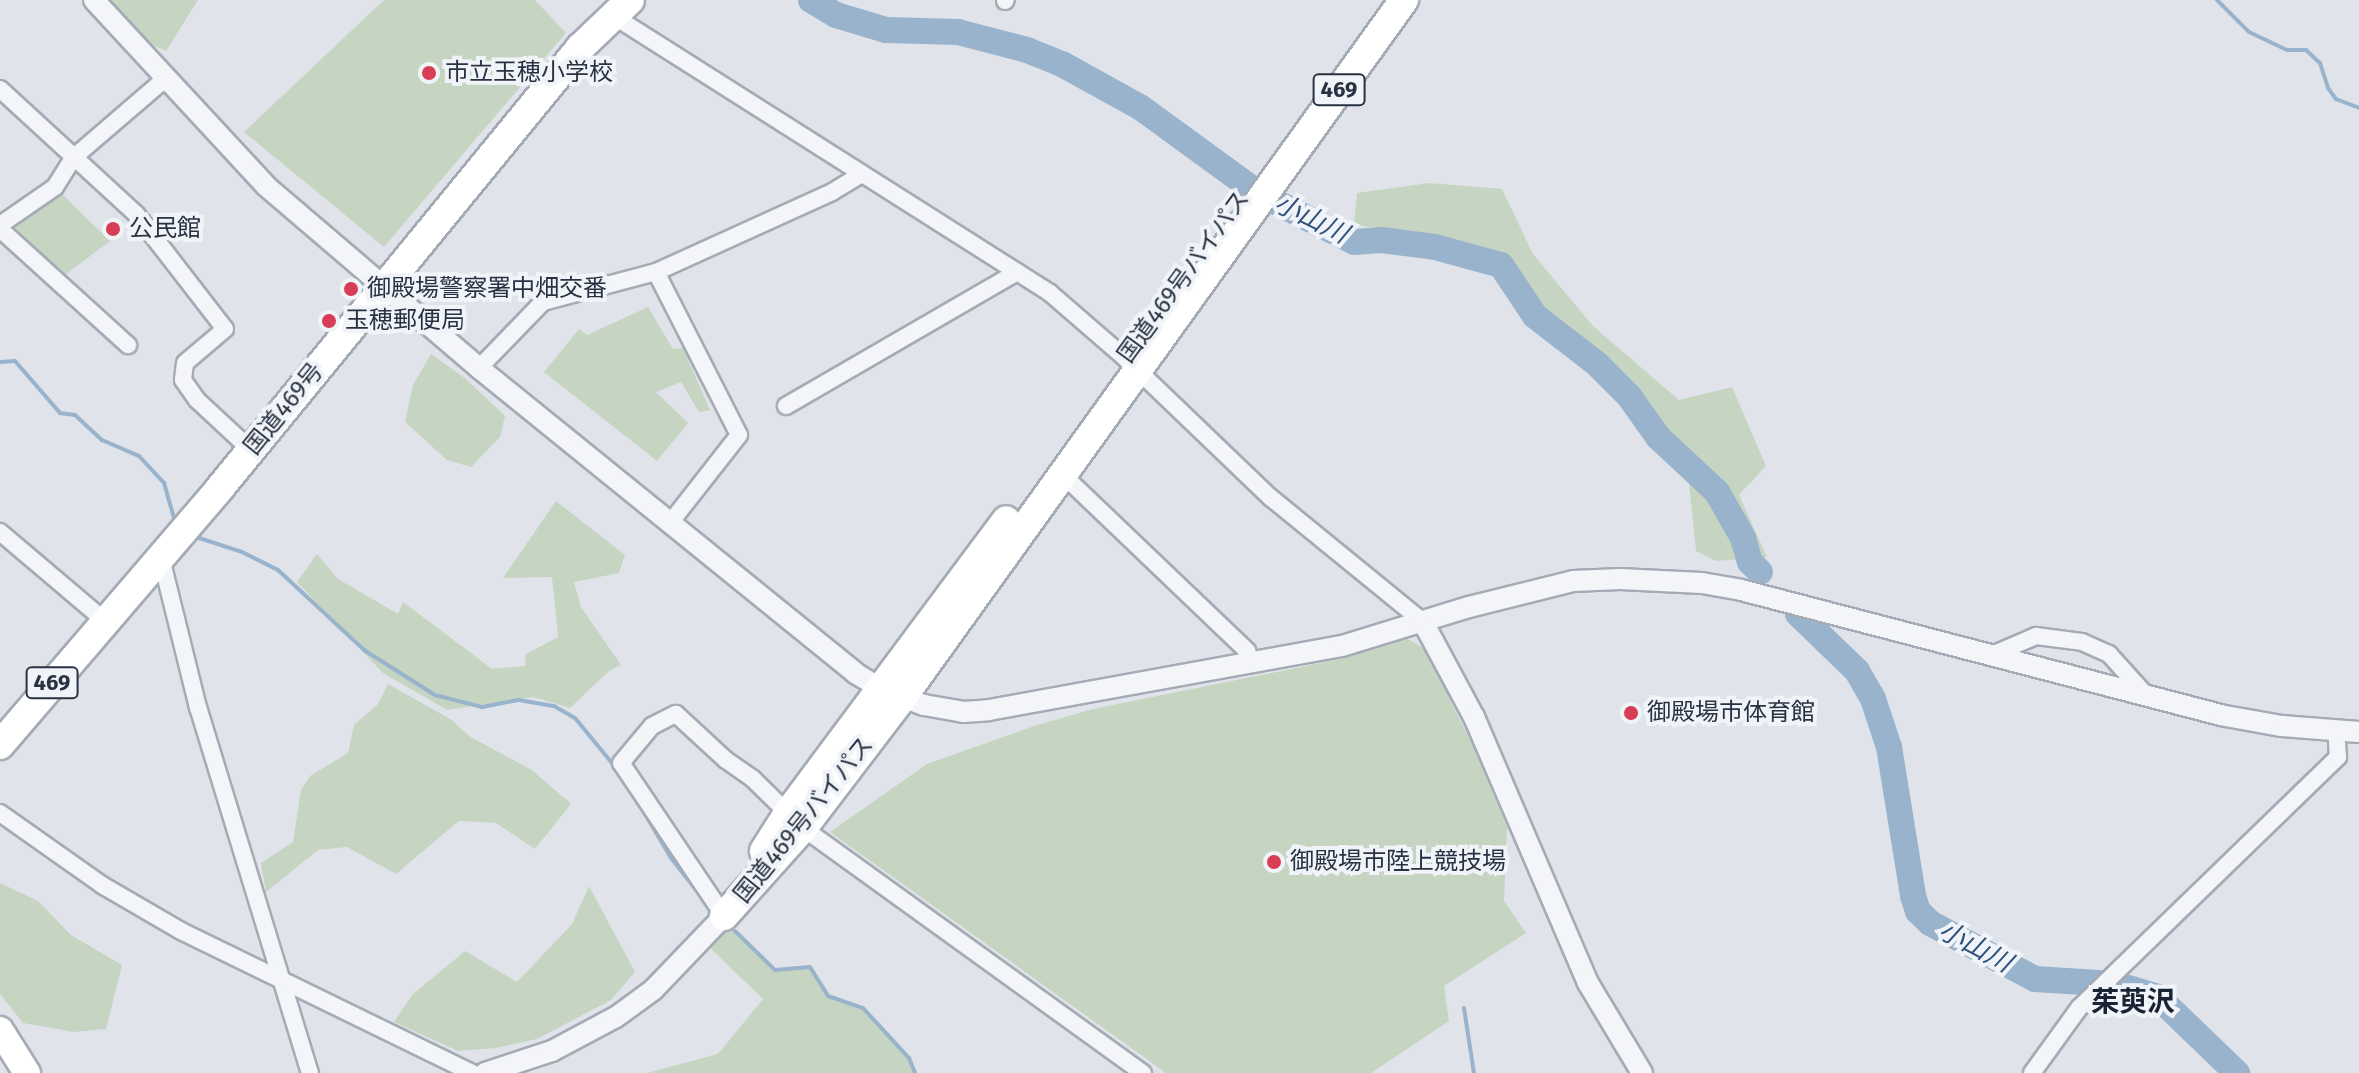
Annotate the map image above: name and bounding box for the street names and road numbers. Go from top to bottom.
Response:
road number: 469 [1311,72,1367,108]
street label: 国道469号バイパス [1112,185,1256,369]
street label: 国道469号 [238,357,330,461]
road number: 469 [24,665,80,701]
street label: 国道469号バイパス [728,731,880,909]

